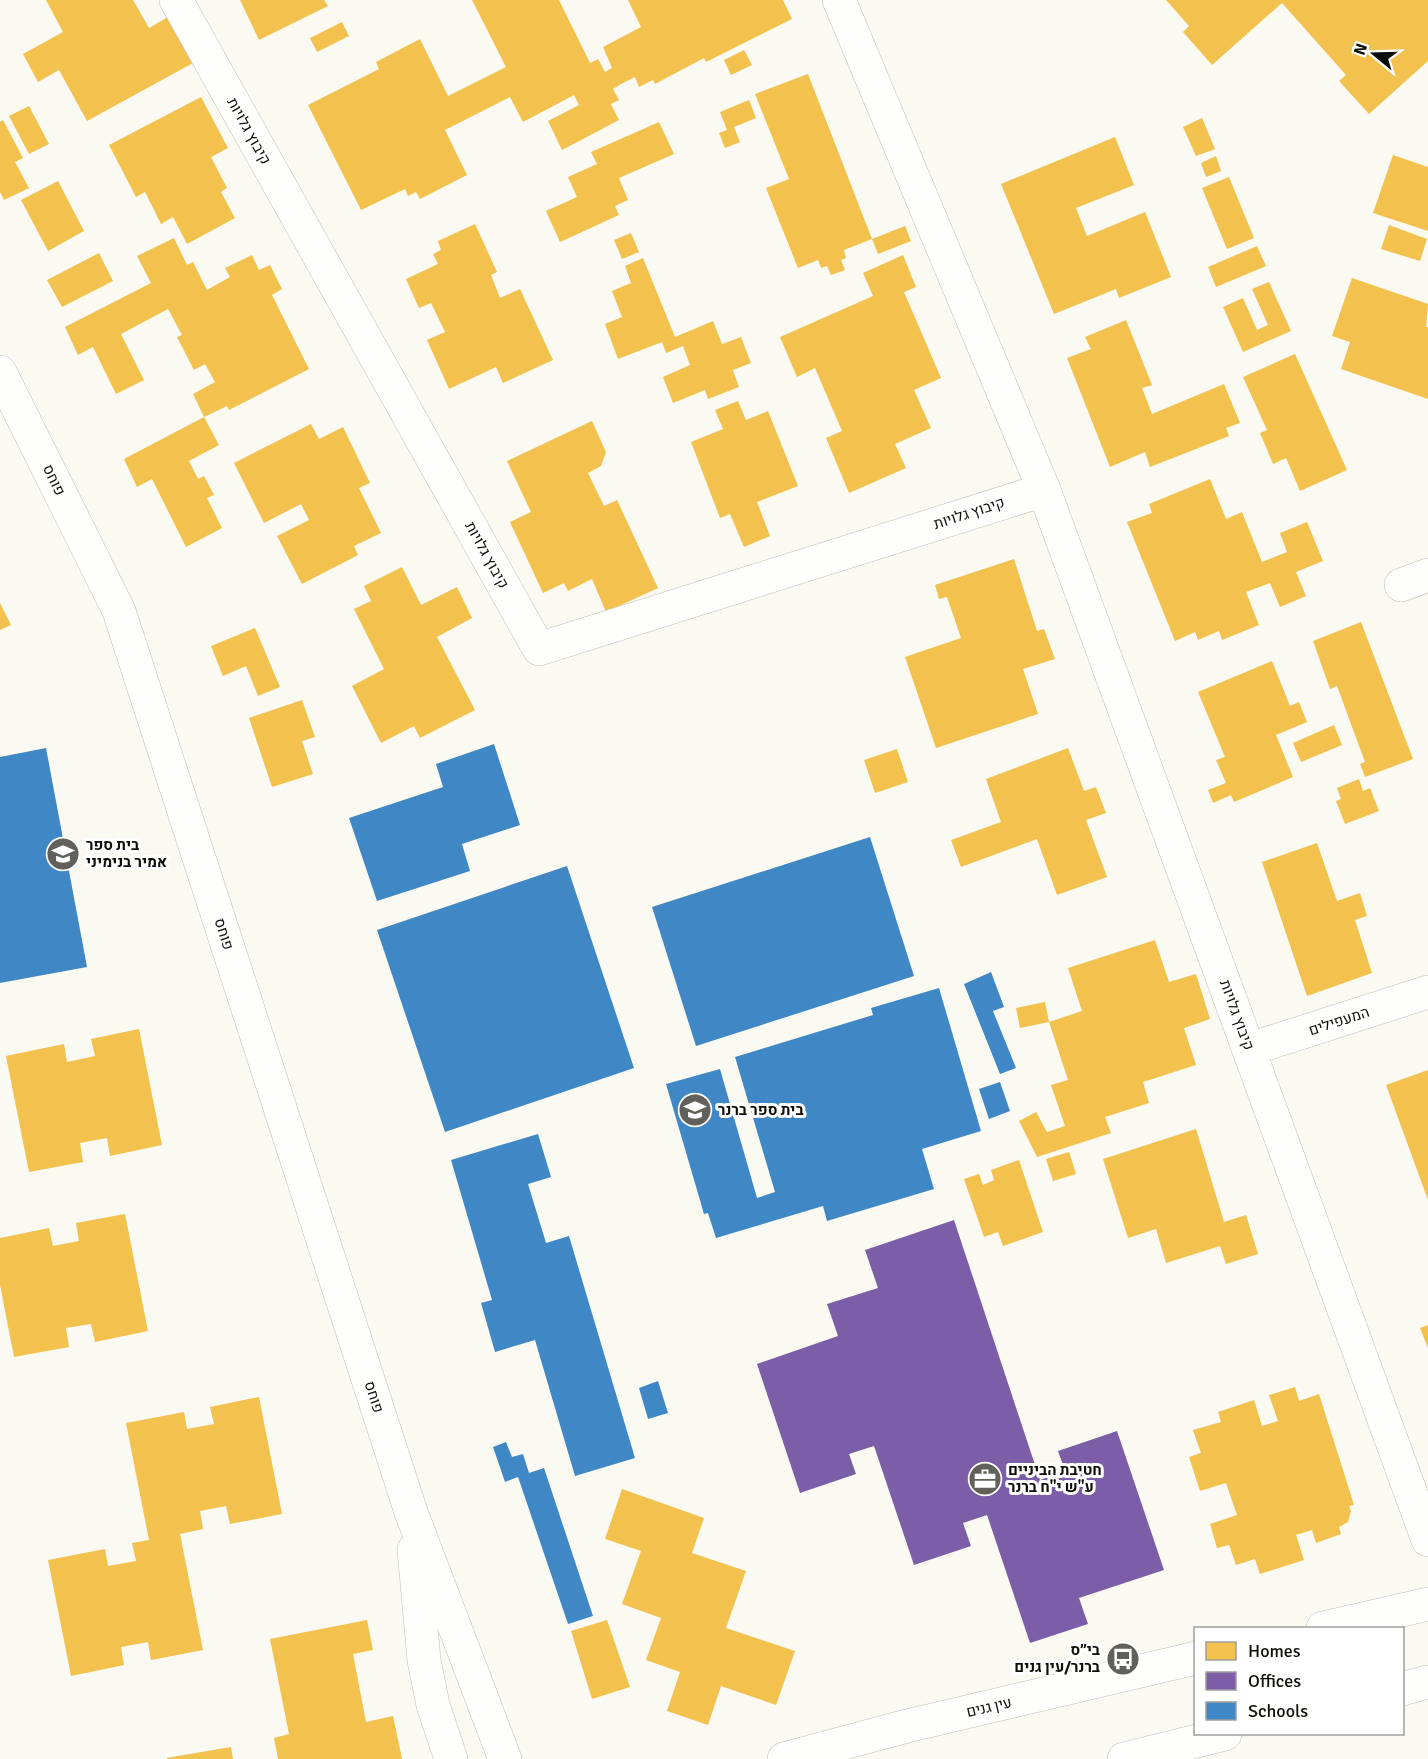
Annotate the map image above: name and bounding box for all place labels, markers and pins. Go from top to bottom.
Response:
school or university icon: בית ספר אמיר בנימיני [45,836,81,872]
place label: בית ספר אמיר בנימיני [86,836,167,871]
school or university icon: בית ספר ברנר [677,1092,713,1128]
place label: בית ספר ברנר [718,1101,804,1119]
office icon: חטיבת הביניים ע"ש י"ח ברנר [967,1461,1003,1497]
place label: חטיבת הביניים ע"ש י"ח ברנר [1008,1461,1102,1496]
place label: בי״ס ברנר/עין גנים [1014,1641,1100,1676]
bus stop icon: בי״ס ברנר/עין גנים [1105,1641,1141,1677]

